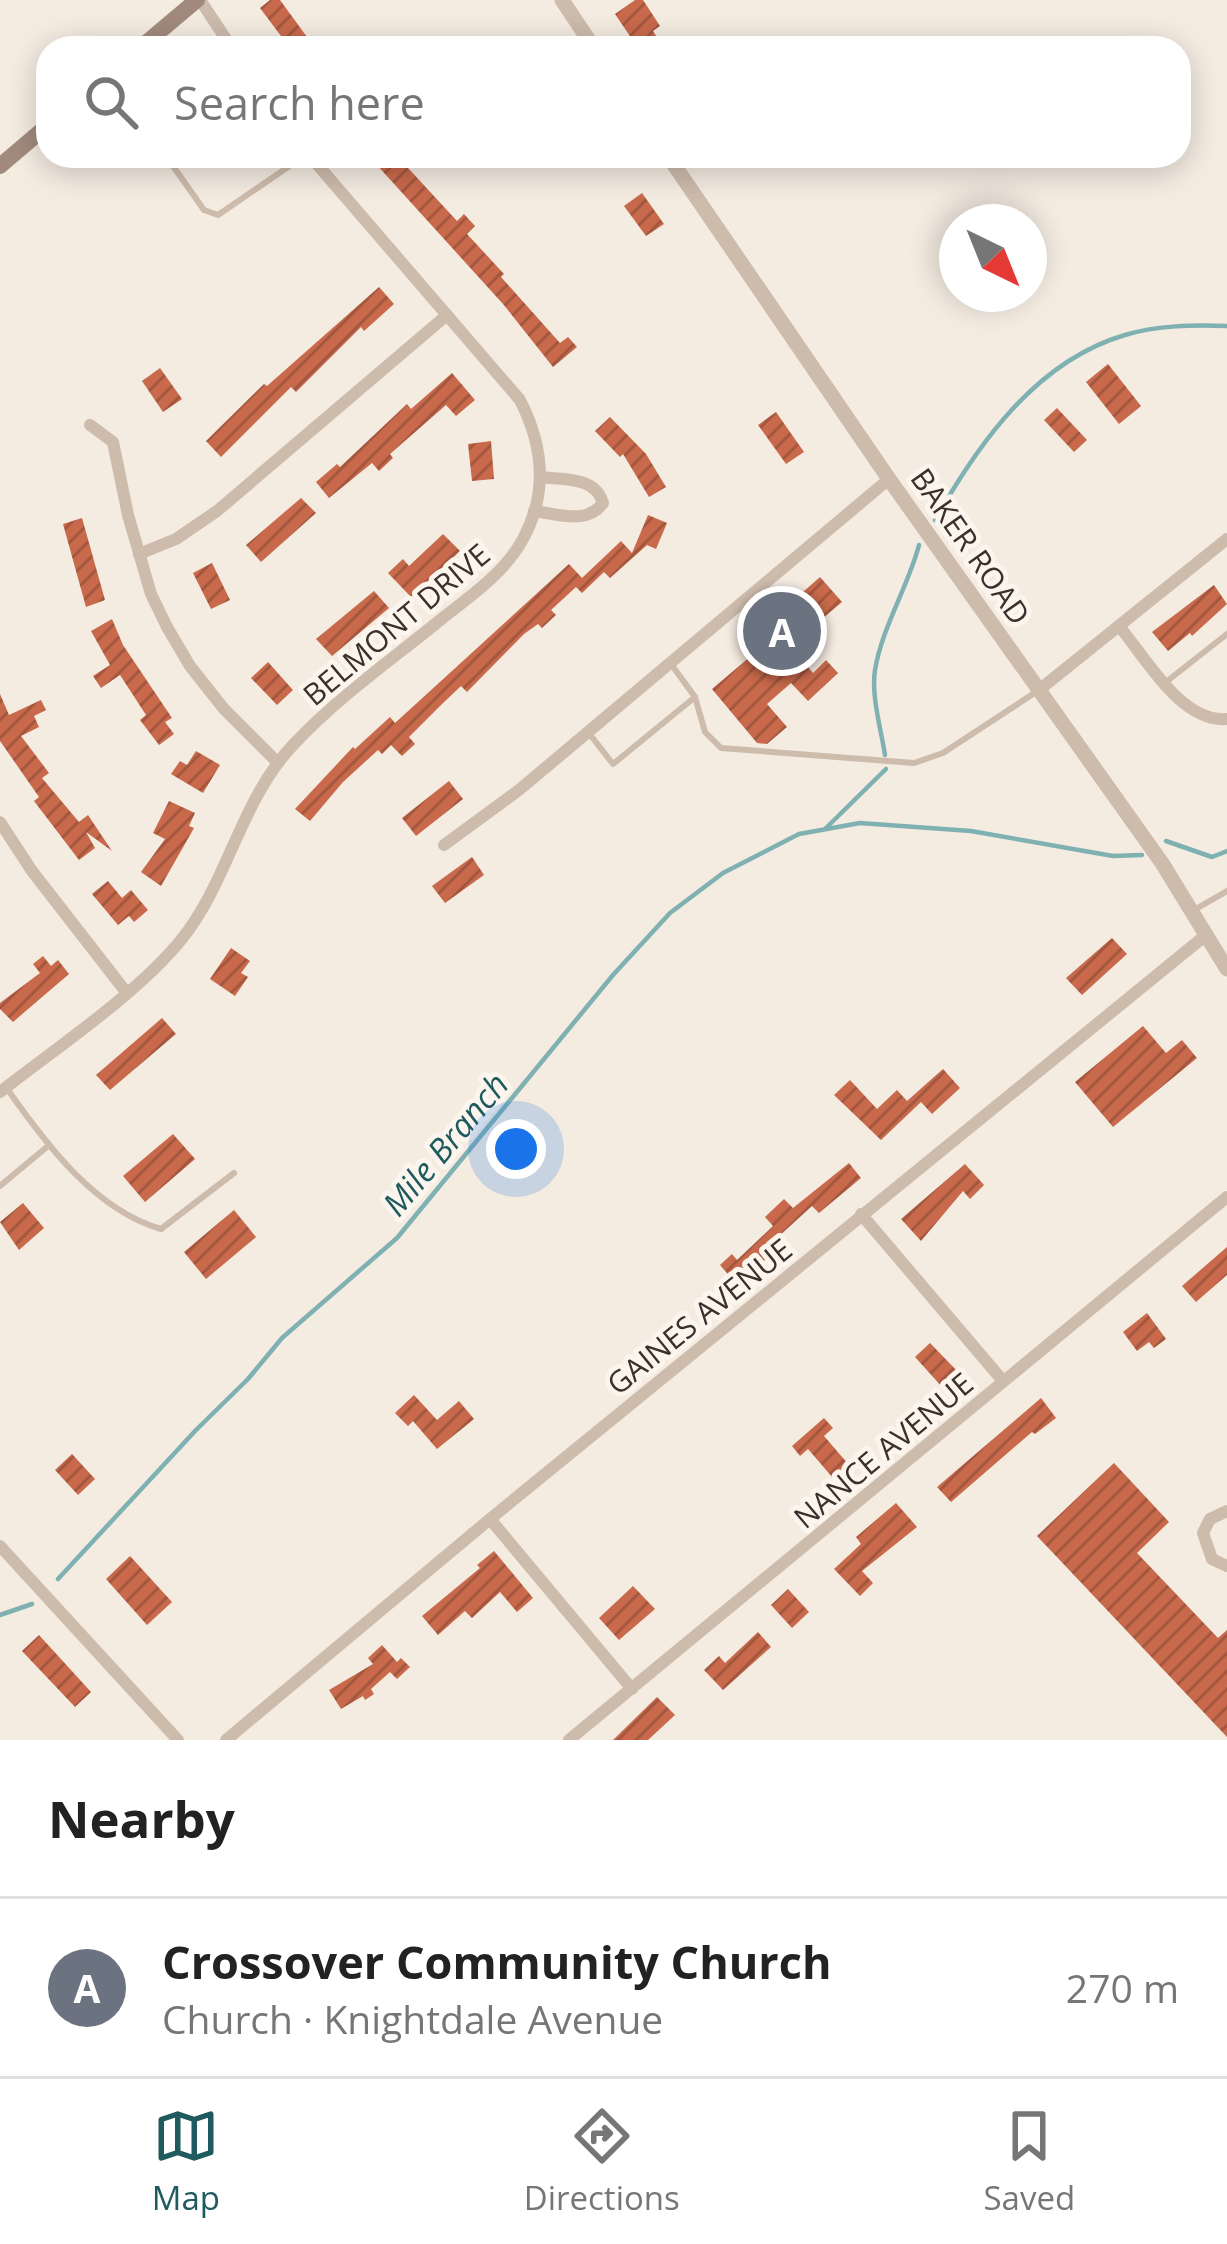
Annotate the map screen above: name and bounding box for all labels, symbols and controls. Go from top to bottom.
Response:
search box [36,36,1191,168]
icon: search [78,69,144,135]
text: Search here [174,72,425,133]
north arrow [939,204,1047,312]
street label: BAKER ROAD [902,460,1040,632]
street label: BELMONT DRIVE [294,534,498,714]
pin: A [743,586,821,676]
water label: Mile Branch [372,1063,518,1225]
your location [486,1119,546,1179]
street label: GAINES AVENUE [598,1229,800,1403]
street label: NANCE AVENUE [785,1363,981,1537]
text: Nearby [48,1783,235,1853]
text: Crossover Community Church [162,1931,831,1992]
text: A [74,1961,100,2014]
text: 270 m [1066,1961,1179,2014]
text: Church · Knightdale Avenue [162,1992,663,2045]
tab: Map [152,2103,220,2220]
tab: Directions [524,2103,680,2220]
tab: Saved [983,2103,1075,2220]

